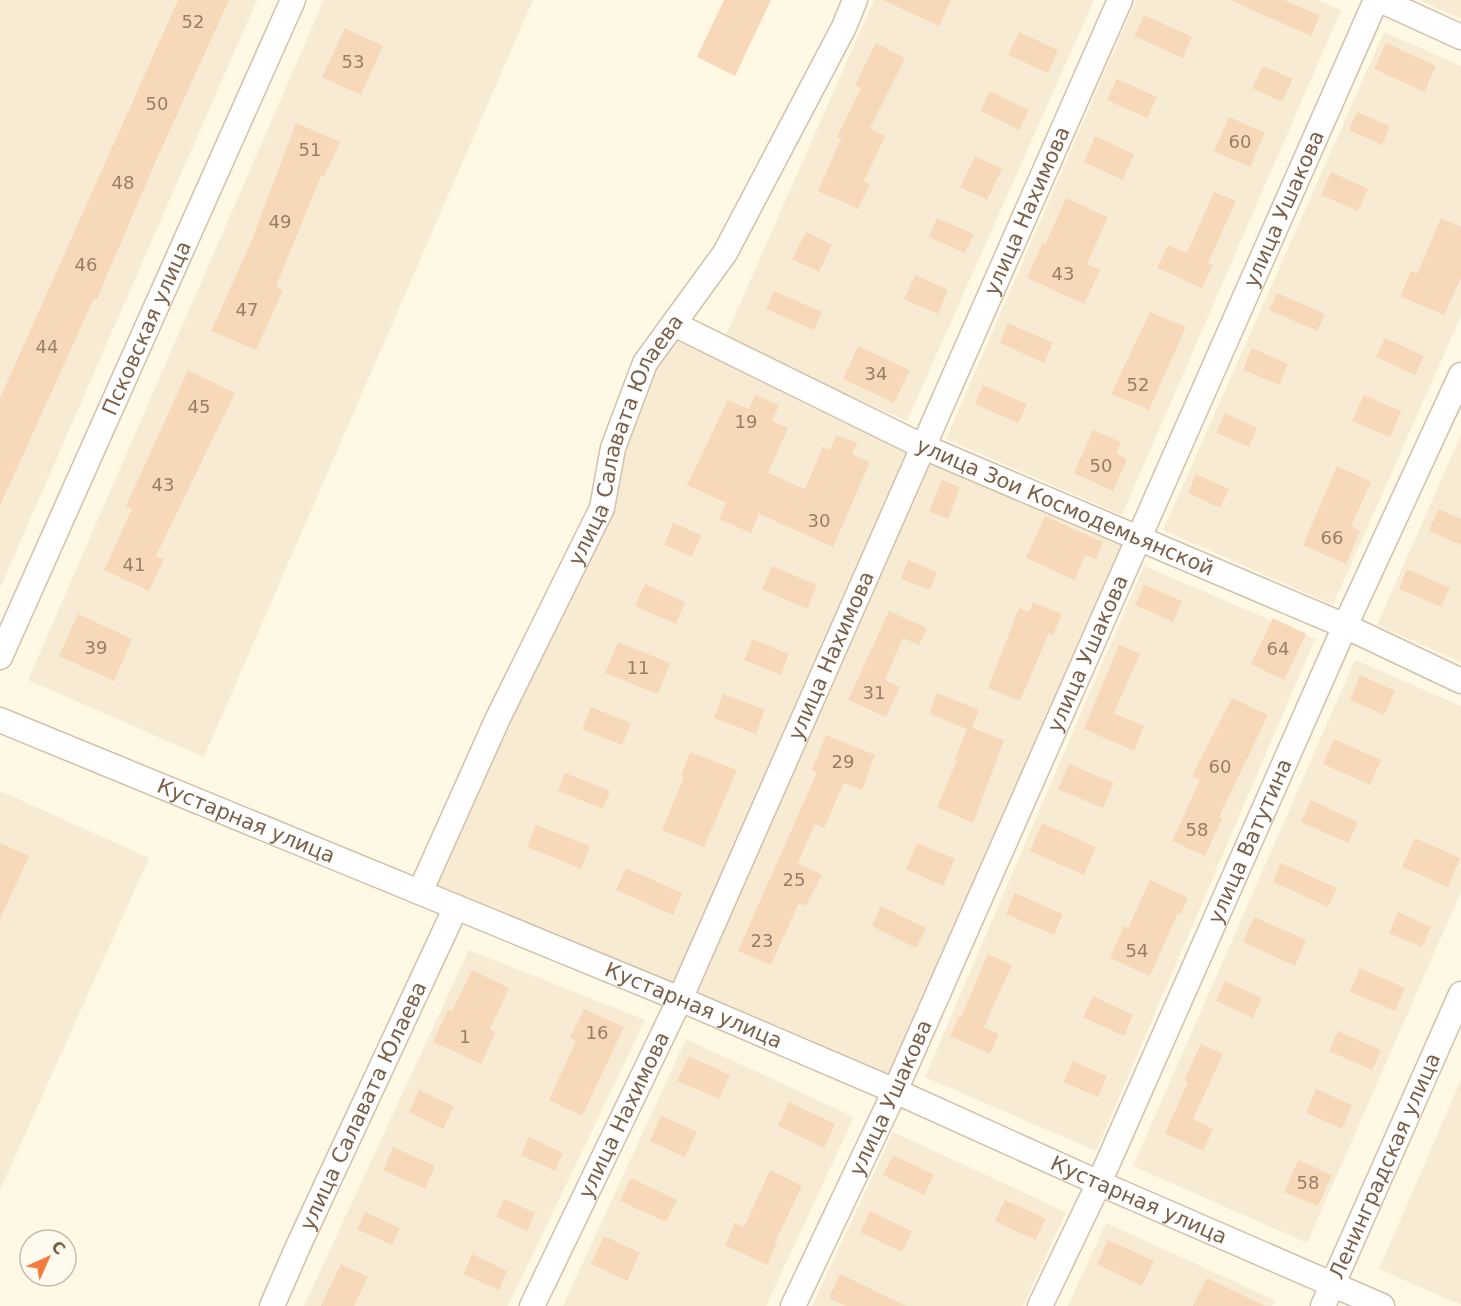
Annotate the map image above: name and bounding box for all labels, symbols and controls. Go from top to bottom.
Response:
house number: 52 [182,11,204,32]
house number: 53 [342,51,364,72]
house number: 50 [146,93,168,114]
street label: улица Нахимова [979,123,1075,299]
street label: улица Ушакова [1239,127,1329,291]
house number: 60 [1229,131,1251,152]
house number: 51 [299,139,321,160]
house number: 48 [112,172,134,193]
house number: 49 [269,211,291,232]
street label: Псковская улица [97,237,196,419]
house number: 46 [75,254,97,275]
house number: 43 [1052,263,1074,284]
house number: 47 [236,299,258,320]
street label: улица Салавата Юлаева [563,310,688,570]
house number: 44 [36,336,58,357]
house number: 34 [865,363,887,384]
house number: 52 [1127,374,1149,395]
house number: 45 [188,396,210,417]
house number: 19 [735,411,757,432]
street label: улица Зои Космодемьянской [912,433,1218,581]
house number: 50 [1090,455,1112,476]
house number: 43 [152,474,174,495]
house number: 30 [808,510,830,531]
house number: 66 [1321,527,1343,548]
house number: 41 [123,554,145,575]
street label: улица Нахимова [784,567,879,744]
street label: улица Ушакова [1043,571,1133,736]
house number: 39 [85,637,107,658]
house number: 64 [1267,638,1289,659]
house number: 11 [627,657,649,678]
house number: 31 [863,682,885,703]
house number: 29 [832,751,854,772]
street label: улица Ватутина [1203,755,1297,927]
house number: 60 [1209,756,1231,777]
street label: Кустарная улица [154,774,339,868]
house number: 58 [1186,819,1208,840]
house number: 25 [783,869,805,890]
house number: 23 [751,930,773,951]
house number: 54 [1126,940,1148,961]
street label: Кустарная улица [601,958,786,1053]
street label: улица Салавата Юлаева [295,978,432,1234]
street label: улица Ушакова [845,1016,937,1180]
house number: 16 [586,1022,608,1043]
house number: 1 [459,1026,471,1047]
street label: улица Нахимова [574,1028,674,1202]
street label: Ленинградская улица [1324,1049,1445,1283]
street label: Кустарная улица [1047,1151,1231,1249]
house number: 58 [1297,1172,1319,1193]
north arrow [18,1228,78,1288]
text: С [47,1237,69,1259]

